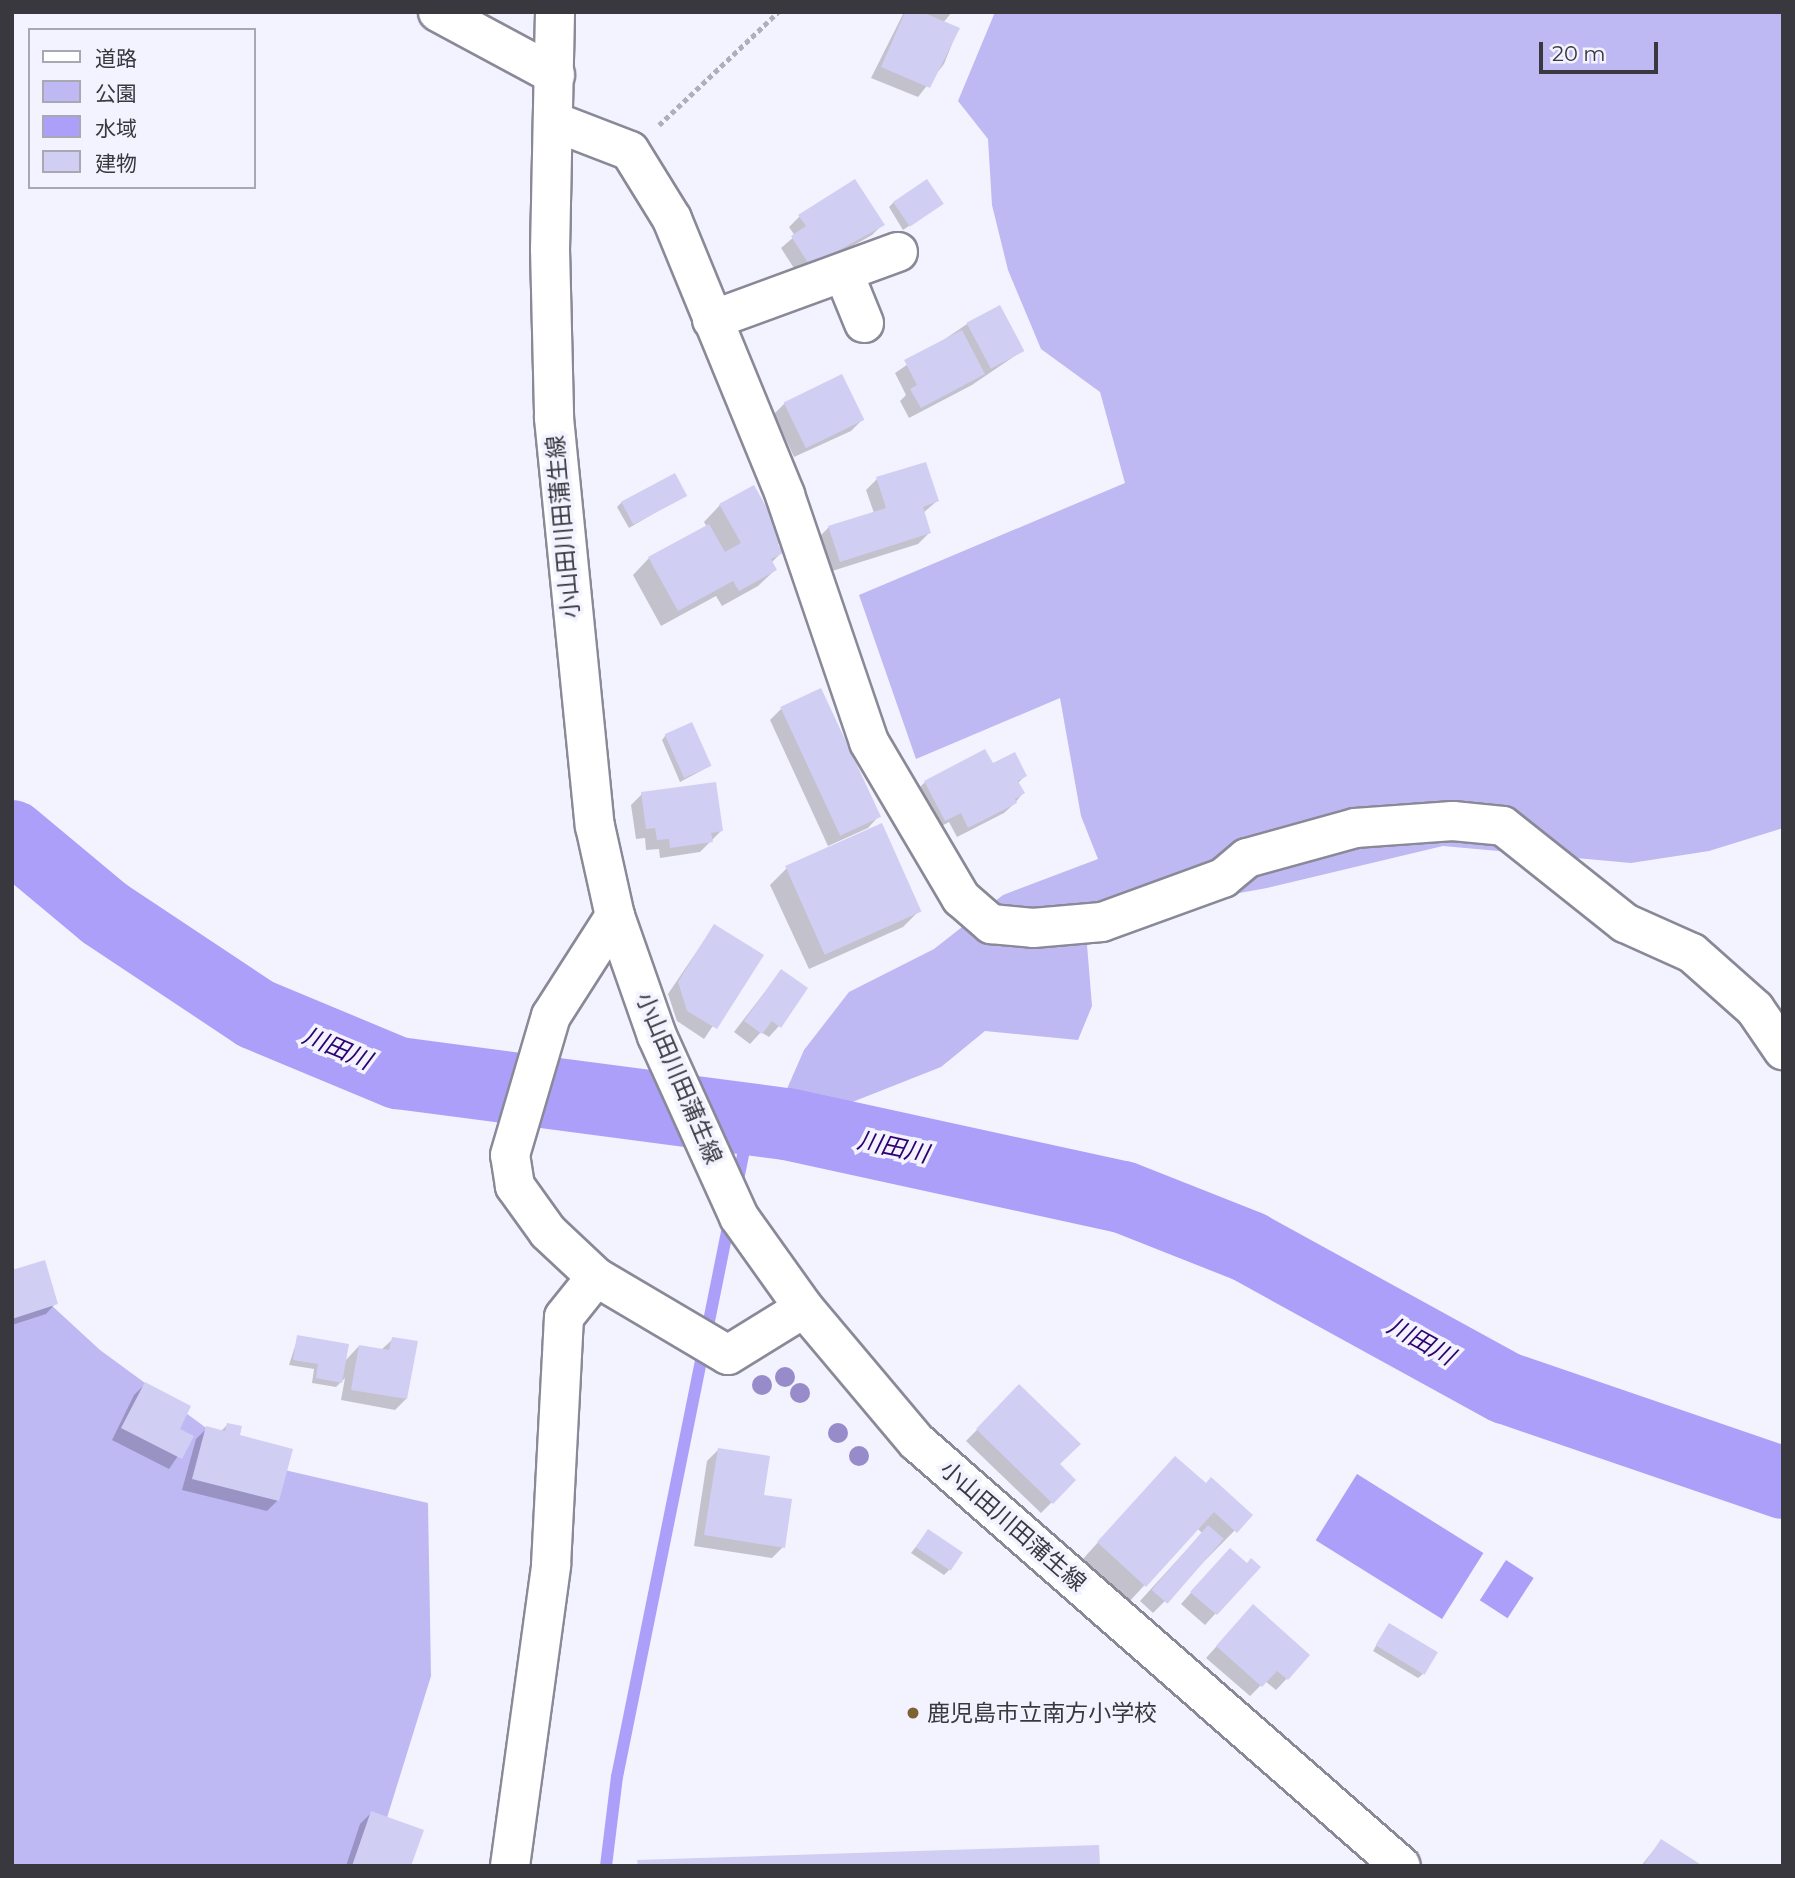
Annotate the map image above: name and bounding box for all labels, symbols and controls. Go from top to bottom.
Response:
legend [28,28,256,189]
scale bar [1543,28,1662,72]
text: 20 m [1552,41,1606,66]
text: 道路 [95,46,137,71]
text: 公園 [95,81,137,106]
text: 水域 [95,116,137,141]
text: 建物 [95,151,137,176]
street label: 小山田川田蒲生線 [541,434,585,620]
street label: 小山田川田蒲生線 [630,988,728,1168]
water label: 川田川 [298,1021,376,1075]
water label: 川田川 [855,1125,931,1169]
water label: 川田川 [1383,1311,1459,1371]
street label: 小山田川田蒲生線 [935,1455,1091,1597]
place label: 鹿児島市立南方小学校 [927,1699,1157,1727]
marker: 鹿児島市立南方小学校 [905,1705,921,1721]

